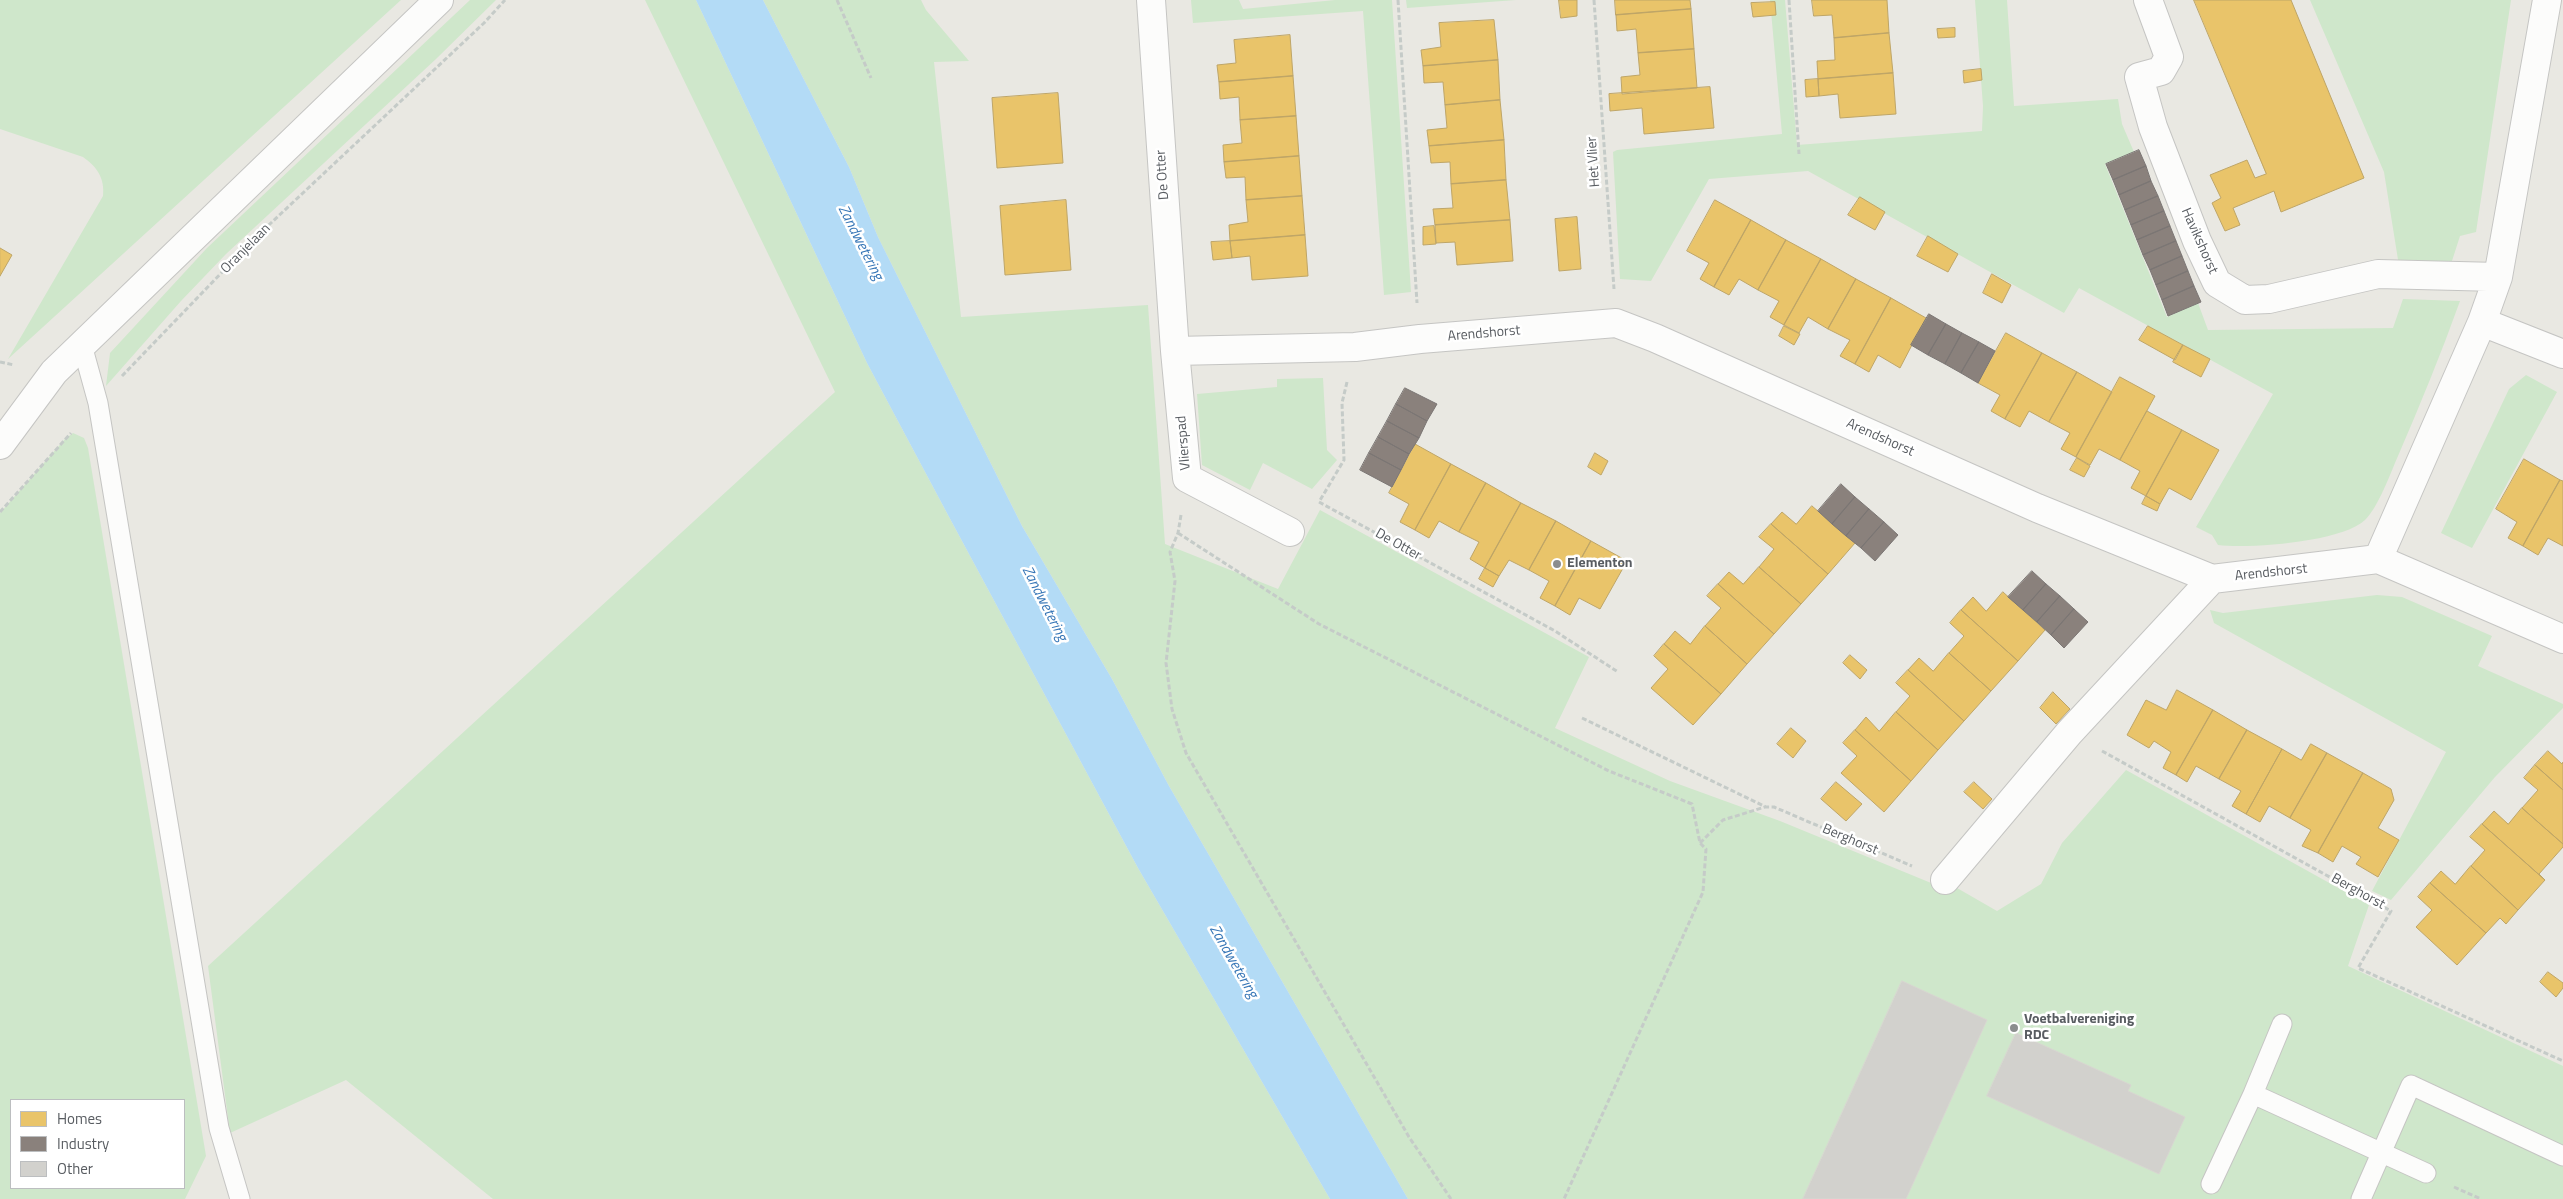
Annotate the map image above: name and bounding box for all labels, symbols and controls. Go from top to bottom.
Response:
street label: Het Vlier [1584,136,1604,188]
street label: De Otter [1153,149,1173,201]
water label: Zandwetering [833,203,887,283]
street label: Havikshorst [2177,205,2221,277]
street label: Oranjelaan [218,221,274,277]
street label: Arendshorst [1447,322,1521,346]
street label: Vlierspad [1173,415,1195,471]
street label: Arendshorst [1843,416,1917,460]
street label: De Otter [1372,525,1424,565]
place label: Elementon [1567,556,1633,572]
marker: Elementon [1551,558,1563,570]
street label: Arendshorst [2234,561,2308,585]
water label: Zandwetering [1017,564,1071,644]
street label: Berghorst [1820,821,1880,859]
street label: Berghorst [2328,870,2388,914]
water label: Zandwetering [1205,922,1261,1002]
place label: Voetbalvereniging RDC [2024,1012,2134,1044]
marker: Voetbalvereniging RDC [2008,1022,2020,1034]
legend [10,1099,185,1189]
text: Homes [57,1107,102,1130]
text: Industry [57,1132,109,1155]
text: Other [57,1157,93,1180]

